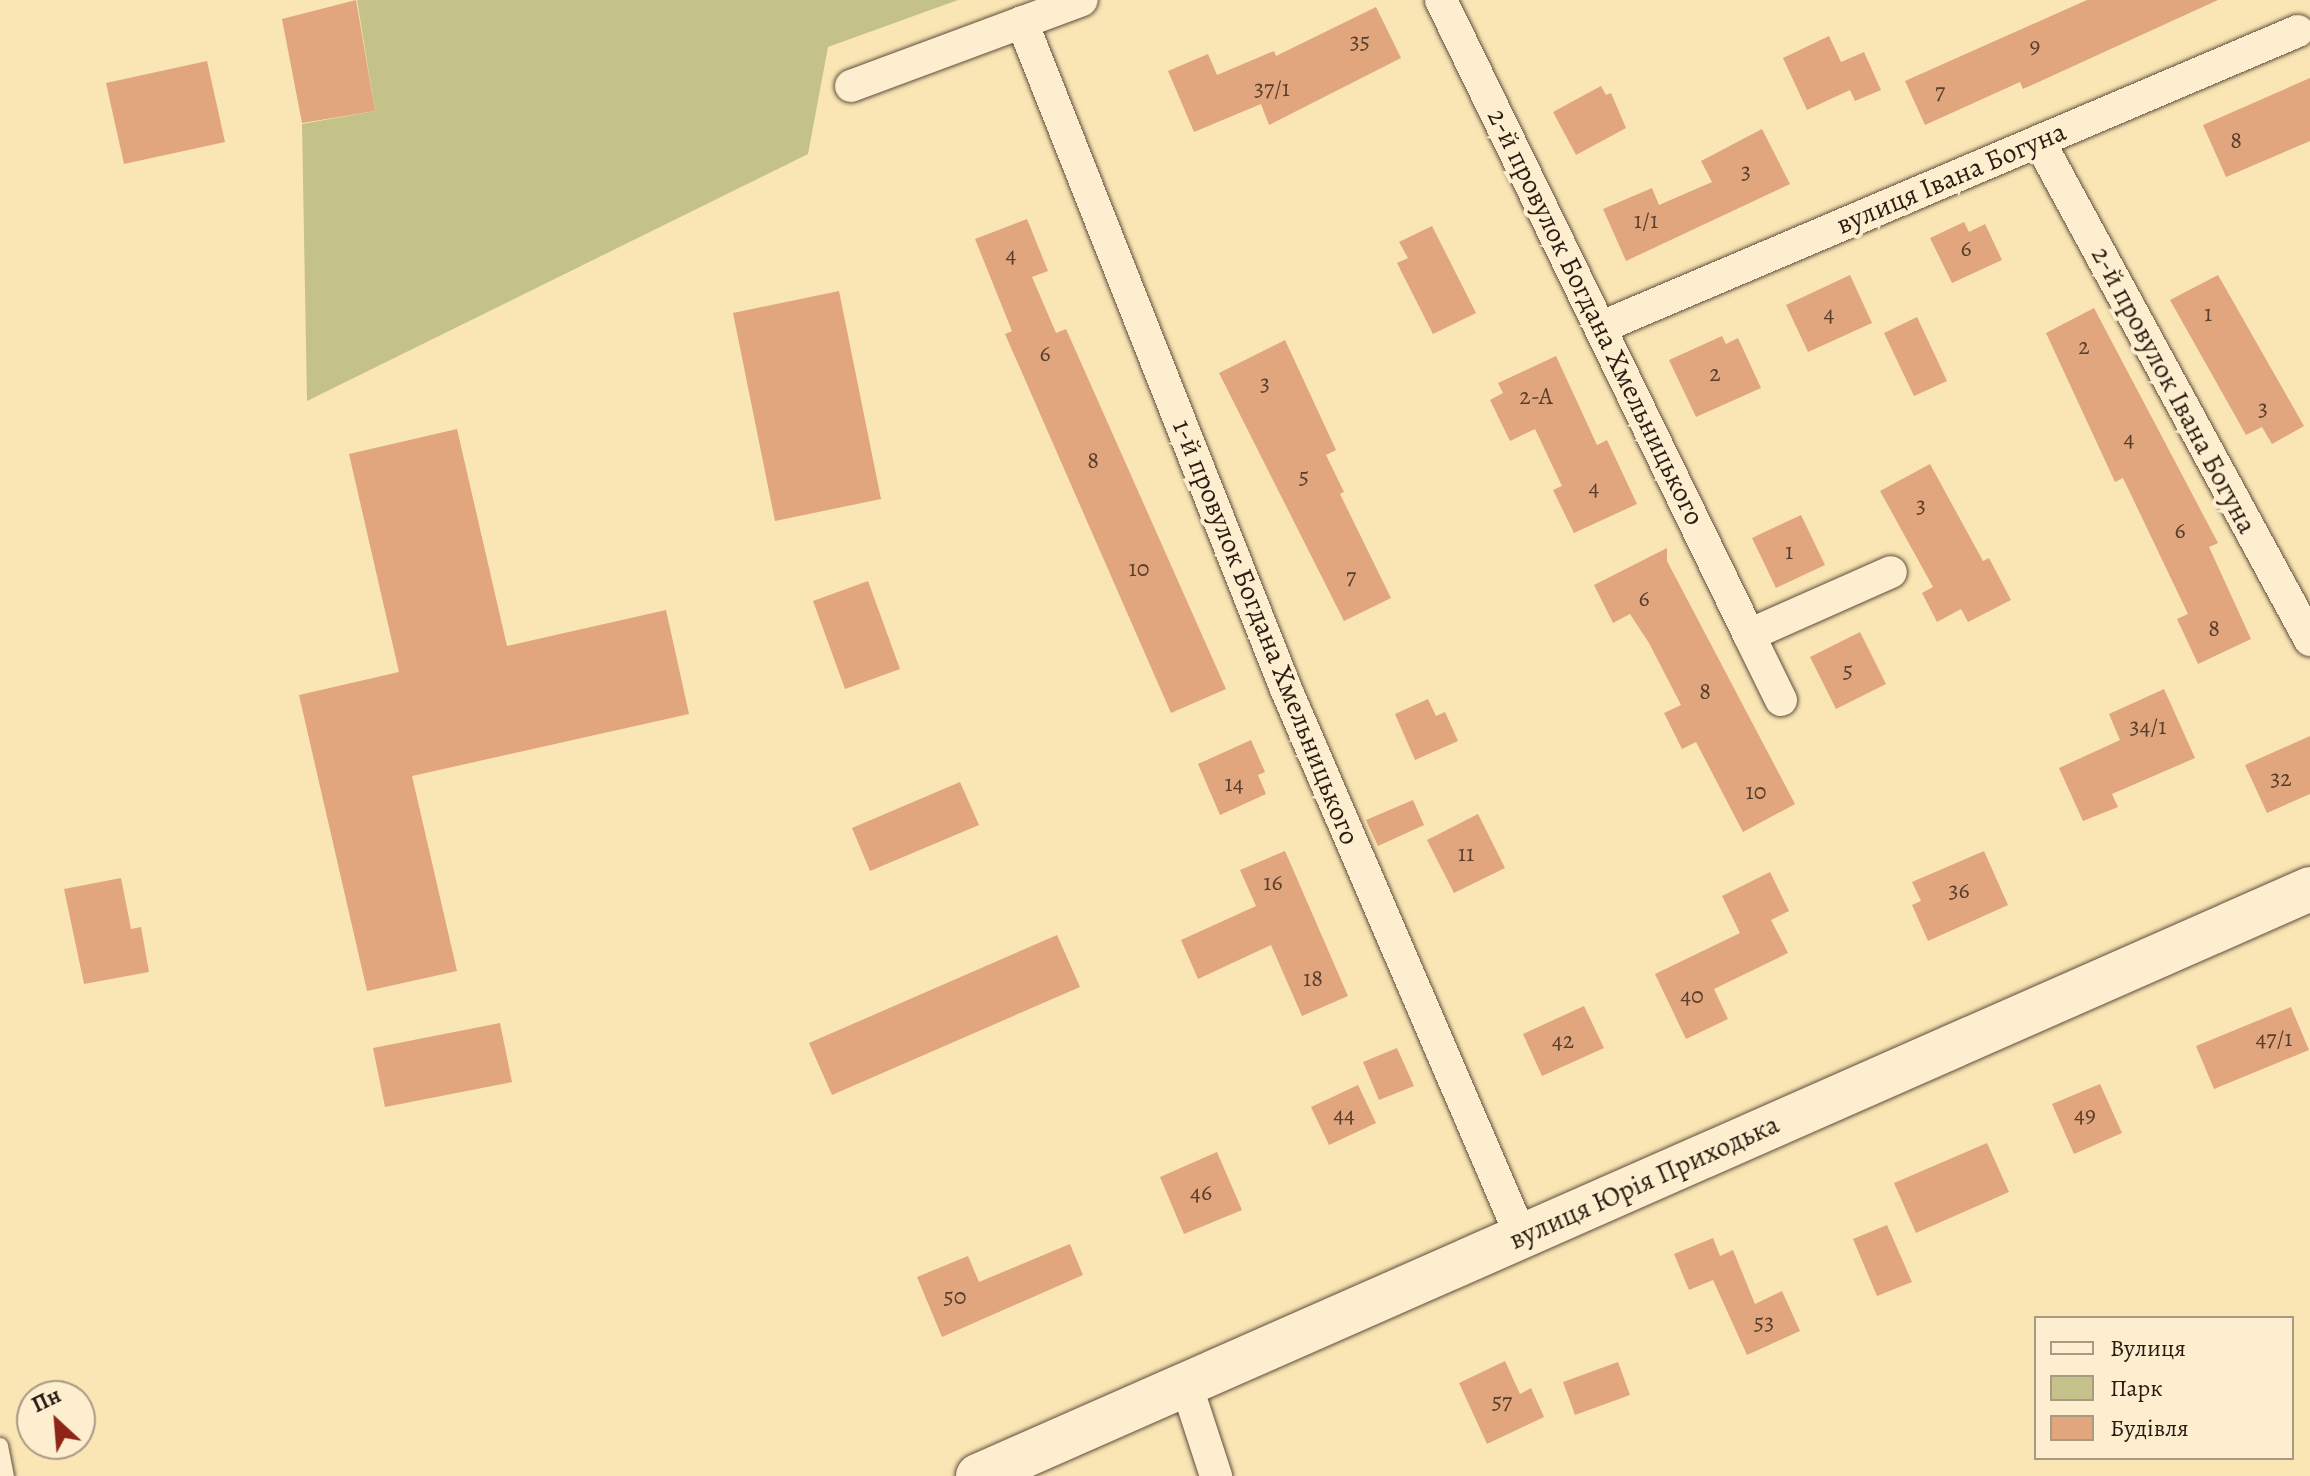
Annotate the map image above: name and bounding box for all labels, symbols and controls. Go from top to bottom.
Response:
house number: 35 [1350,28,1370,56]
house number: 9 [2030,32,2040,60]
house number: 37/1 [1254,75,1290,103]
house number: 7 [1935,78,1945,106]
street label: 2-й провулок Богдана Хмельницького [1480,103,1712,531]
street label: вулиця Івана Богуна [1831,114,2071,242]
house number: 8 [2230,127,2242,155]
house number: 3 [1741,158,1751,186]
house number: 1/1 [1634,207,1658,235]
house number: 6 [1960,235,1972,263]
house number: 4 [1006,241,1016,269]
street label: 2-й провулок Івана Богуна [2084,241,2264,539]
house number: 4 [1824,300,1834,328]
house number: 1 [2204,300,2212,328]
house number: 2 [2078,333,2090,361]
house number: 6 [1039,340,1051,368]
house number: 2 [1709,360,1721,388]
house number: 3 [1260,370,1270,398]
house number: 2-А [1519,383,1553,411]
house number: 3 [2258,395,2268,423]
street label: 1-й провулок Богдана Хмельницького [1165,414,1367,850]
house number: 4 [2124,425,2134,453]
house number: 8 [1087,447,1099,475]
house number: 5 [1299,463,1309,491]
house number: 4 [1589,474,1599,502]
house number: 3 [1916,492,1926,520]
house number: 6 [2174,517,2186,545]
house number: 1 [1785,538,1793,566]
house number: 10 [1129,555,1149,583]
house number: 7 [1346,563,1356,591]
house number: 6 [1638,585,1650,613]
house number: 8 [2208,615,2220,643]
house number: 5 [1843,657,1853,685]
house number: 8 [1699,678,1711,706]
house number: 34/1 [2130,713,2166,741]
house number: 32 [2270,765,2292,793]
house number: 14 [1224,770,1244,798]
house number: 10 [1746,778,1766,806]
house number: 11 [1458,840,1474,868]
house number: 16 [1263,869,1283,897]
house number: 36 [1948,877,1970,905]
house number: 18 [1303,965,1323,993]
house number: 40 [1680,982,1704,1010]
house number: 47/1 [2255,1025,2293,1053]
house number: 42 [1552,1027,1574,1055]
house number: 44 [1333,1101,1355,1129]
house number: 49 [2074,1101,2096,1129]
street label: вулиця Юрія Приходька [1504,1107,1784,1257]
house number: 46 [1190,1179,1212,1207]
house number: 50 [943,1283,967,1311]
house number: 53 [1754,1309,1774,1337]
legend [2034,1316,2294,1460]
text: Вулиця [2110,1332,2186,1364]
text: Парк [2110,1372,2163,1404]
north arrow [16,1380,96,1460]
text: Пн [27,1380,66,1420]
house number: 57 [1492,1388,1512,1416]
text: Будівля [2110,1412,2189,1444]

